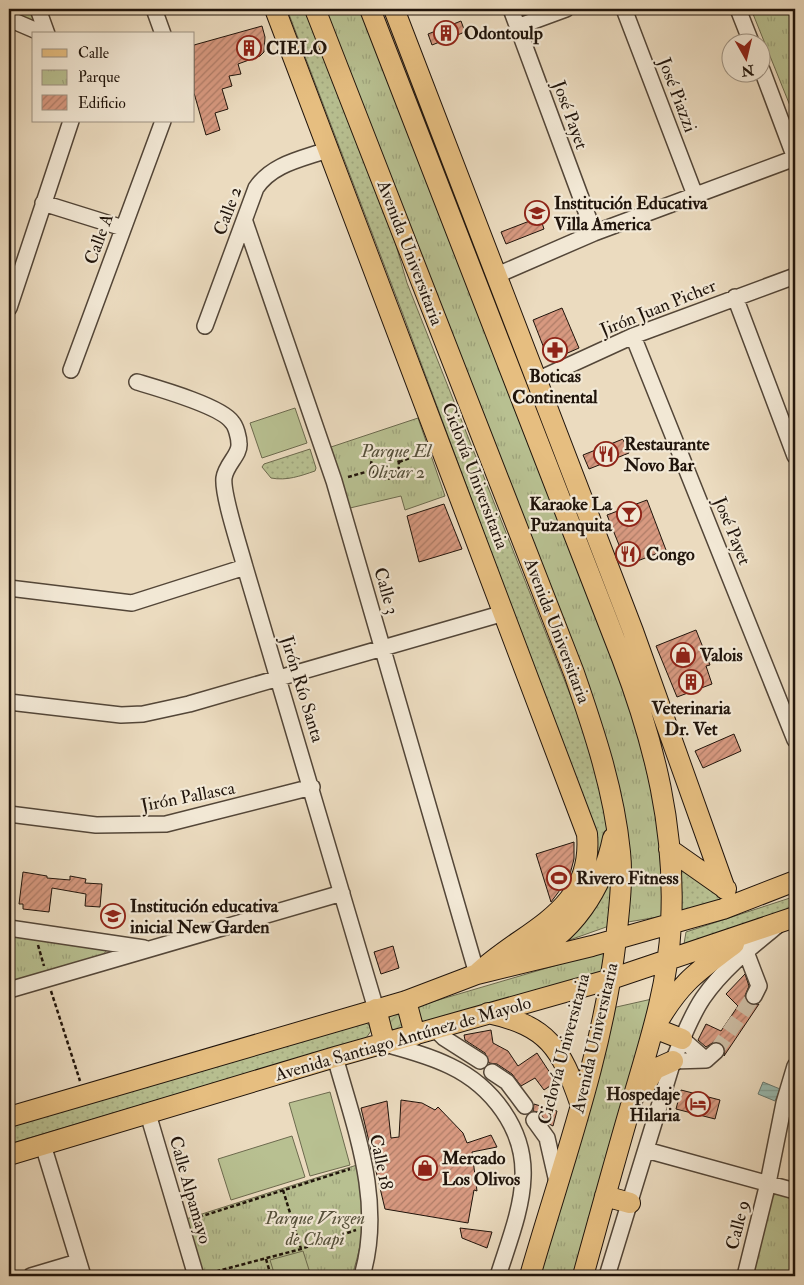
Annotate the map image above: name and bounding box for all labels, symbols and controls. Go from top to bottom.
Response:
building icon: Odontoulp [433,20,459,46]
place label: Odontoulp [464,22,543,45]
legend [32,32,195,122]
north arrow [722,32,772,82]
building icon: CIELO [236,35,262,61]
place label: CIELO [266,37,327,60]
text: Calle [78,44,109,63]
street label: José Piazzi [652,54,702,136]
text: N [740,61,756,80]
text: Parque [78,68,120,87]
street label: José Payet [547,76,593,153]
text: Edificio [78,94,126,113]
street label: Avenida Universitaria [371,176,448,329]
street label: Calle 2 [209,184,247,238]
place label: Institución Educativa Villa America [553,192,708,236]
school or university icon: Institución Educativa Villa America [524,200,550,226]
street label: Calle A [79,210,119,268]
street label: Jirón Juan Picher [596,274,720,342]
pharmacy icon: Boticas Continental [542,337,568,363]
place label: Boticas Continental [512,365,598,409]
street label: Ciclovía Universitaria [436,399,514,553]
place label: Restaurante Novo Bar [623,433,710,477]
park label: Parque El Olivar 2 [360,440,433,484]
restaurant icon: Restaurante Novo Bar [593,441,619,467]
place label: Karaoke La Puzanquita [529,493,613,537]
street label: José Payet [708,493,756,569]
bar icon: Karaoke La Puzanquita [616,501,642,527]
restaurant icon: Congo [615,541,641,567]
place label: Congo [646,543,695,566]
street label: Avenida Universitaria [518,554,595,707]
street label: Calle 3 [368,565,404,617]
street label: Jirón Río Santa [275,632,329,746]
shop icon: Valois [670,642,696,668]
place label: Valois [699,644,743,667]
building icon: Veterinaria Dr. Vet [678,669,704,695]
place label: Veterinaria Dr. Vet [650,697,731,741]
street label: Jirón Pallasca [138,777,238,818]
sports icon: Rivero Fitness [546,865,572,891]
place label: Rivero Fitness [576,867,679,890]
place label: Institución educativa inicial New Garden [129,895,279,939]
school or university icon: Institución educativa inicial New Garden [100,903,126,929]
street label: Avenida Universitaria [566,960,624,1116]
street label: Ciclovía Universitaria [533,970,595,1127]
street label: Avenida Santiago Antúnez de Mayolo [271,991,534,1087]
place label: Hospedaje Hilaria [606,1083,681,1127]
hotel icon: Hospedaje Hilaria [685,1091,711,1117]
street label: Calle 18 [364,1132,398,1192]
street label: Calle Alpamayo [164,1133,216,1247]
place label: Mercado Los Olivos [441,1147,520,1191]
shop icon: Mercado Los Olivos [412,1155,438,1181]
street label: Calle 9 [721,1198,755,1252]
park label: Parque Virgen de Chapi [264,1207,365,1251]

